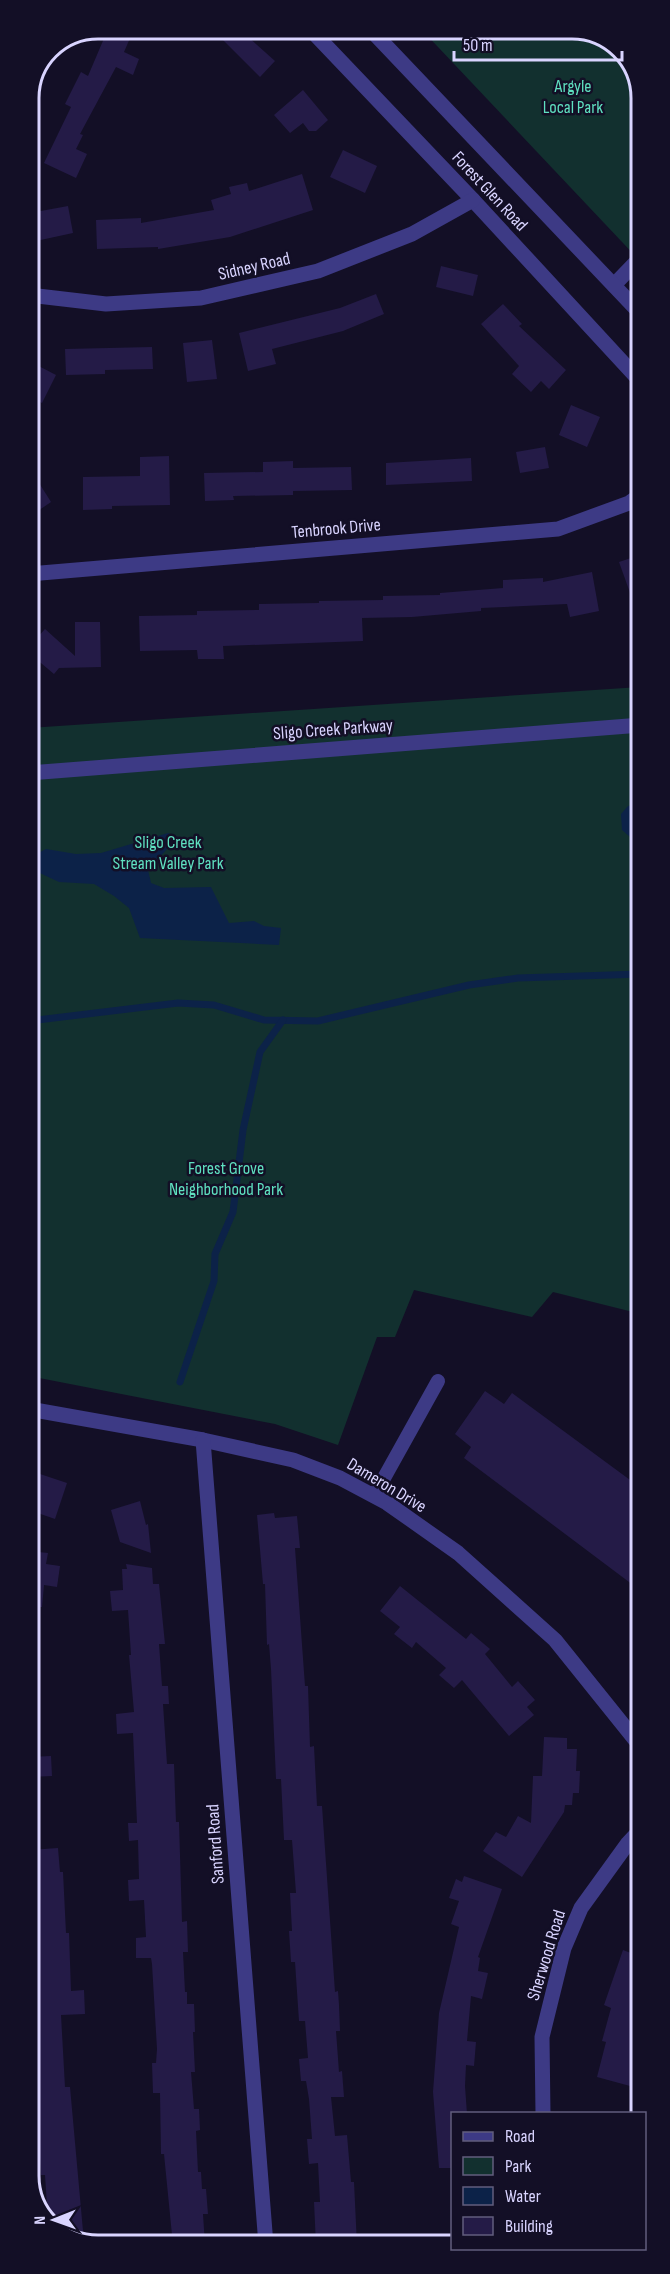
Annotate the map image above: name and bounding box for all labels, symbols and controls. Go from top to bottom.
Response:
scale bar [454,24,622,62]
text: 50 m [463,35,493,56]
park label: Argyle Local Park [543,76,603,118]
street label: Forest Glen Road [447,147,532,235]
street label: Sidney Road [216,248,292,285]
street label: Tenbrook Drive [291,514,382,543]
street label: Sligo Creek Parkway [272,715,394,744]
park label: Sligo Creek Stream Valley Park [112,832,224,874]
park label: Forest Grove Neighborhood Park [169,1158,283,1200]
street label: Dameron Drive [343,1454,430,1517]
street label: Sanford Road [202,1803,229,1885]
street label: Sherwood Road [523,1907,570,2003]
legend [451,2112,646,2250]
text: Road [505,2126,535,2147]
text: Park [505,2156,531,2177]
text: Water [505,2186,541,2207]
north arrow [24,2190,84,2250]
text: N [31,2216,50,2225]
text: Building [505,2216,553,2237]

